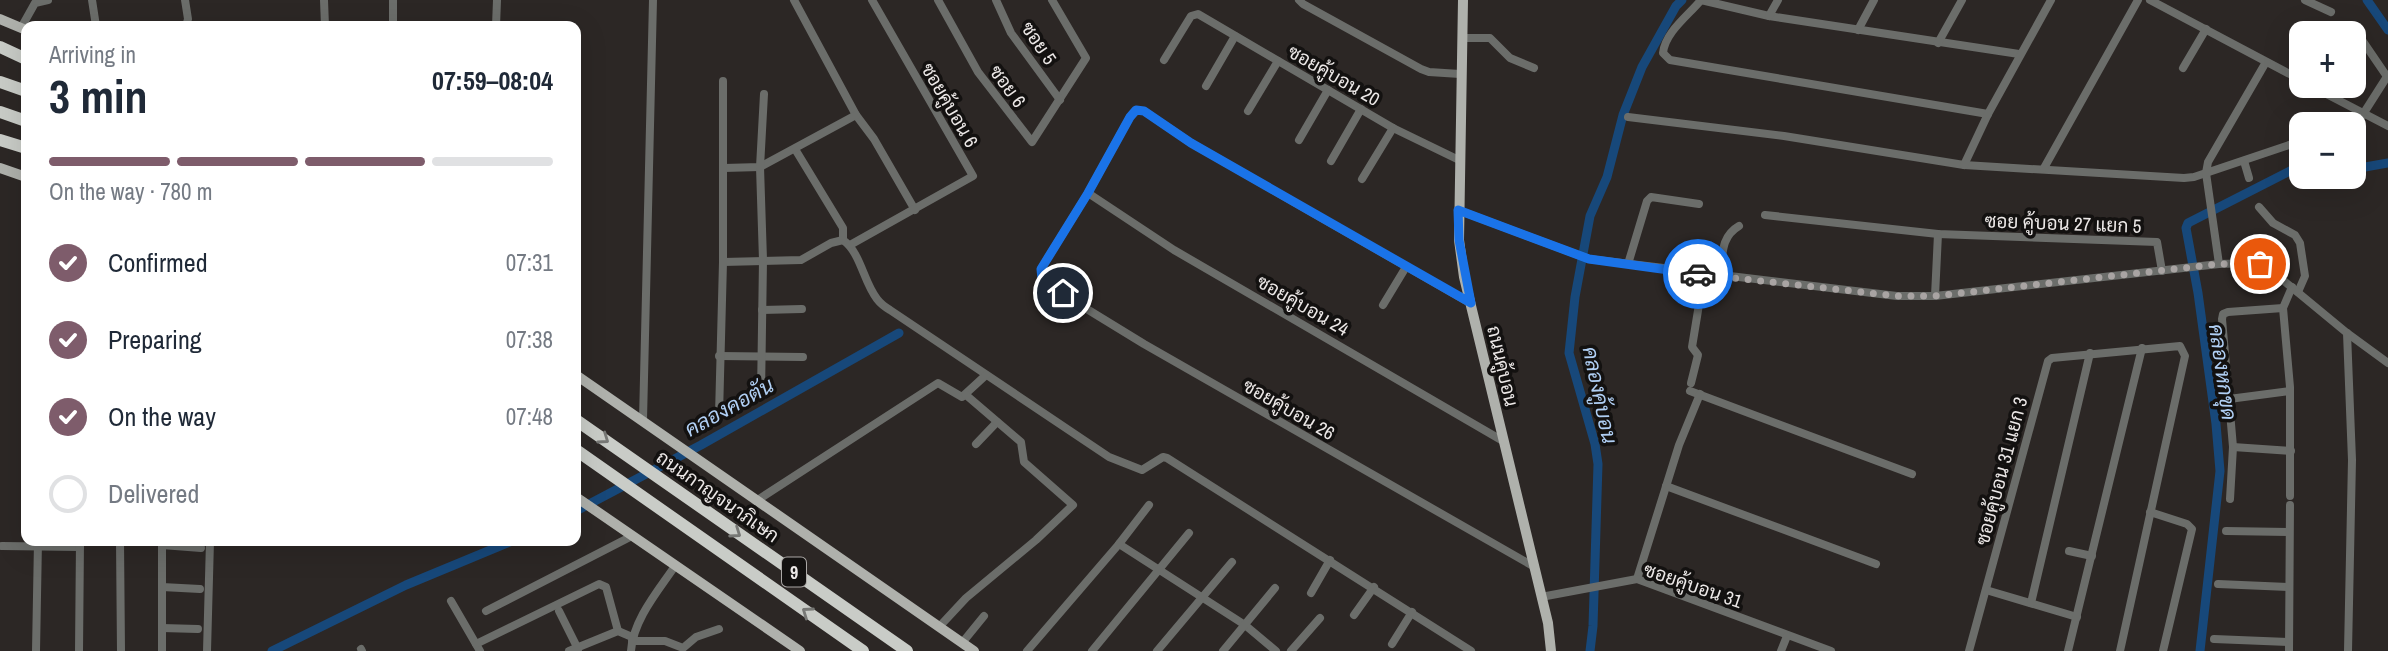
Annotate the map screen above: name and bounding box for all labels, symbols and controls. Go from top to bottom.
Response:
street label: ซอย 5 [1015,16,1063,70]
map controls [2289,21,2366,189]
button: + [2289,21,2366,98]
street label: ซอยคู้บอน 20 [1283,38,1385,113]
text: Arriving in [49,39,136,70]
street label: ซอยคู้บอน 6 [914,58,985,153]
street label: ซอย 6 [984,59,1032,113]
text: 07:59–08:04 [432,63,553,98]
text: 3 min [49,65,148,127]
button: − [2289,112,2366,189]
text: On the way · 780 m [49,176,213,207]
street label: ซอย คู้บอน 27 แยก 5 [1984,207,2142,240]
pin [2230,234,2290,294]
courier [1663,239,1733,309]
icon: check [49,244,87,282]
text: Confirmed [108,245,208,280]
icon: bag [2241,245,2279,283]
text: 07:31 [506,247,553,278]
icon: car [1679,255,1717,293]
pin [1033,263,1093,323]
street label: ซอยคู้บอน 24 [1252,268,1354,343]
icon: home [1044,274,1082,312]
icon: check [49,321,87,359]
text: Preparing [108,322,202,357]
water label: คลองหกขุด [2202,322,2244,422]
street label: ถนนคู้บอน [1480,323,1525,409]
text: 07:38 [506,324,553,355]
water label: คลองคู้บอน [1575,344,1625,447]
water label: คลองคอตัน [679,370,779,443]
street label: ซอยคู้บอน 26 [1238,372,1340,447]
street label: ซอยคู้บอน 31 แยก 3 [1969,394,2034,548]
icon: check [49,398,87,436]
text: On the way [108,399,216,434]
text: 07:48 [506,401,553,432]
one-way arrow [596,431,609,443]
street label: ถนนกาญจนาภิเษก [651,444,785,548]
text: Delivered [108,476,199,511]
one-way arrow [728,525,741,537]
street label: ซอยคู้บอน 31 [1640,556,1746,615]
road number: 9 [782,558,806,586]
one-way arrow [802,608,815,620]

